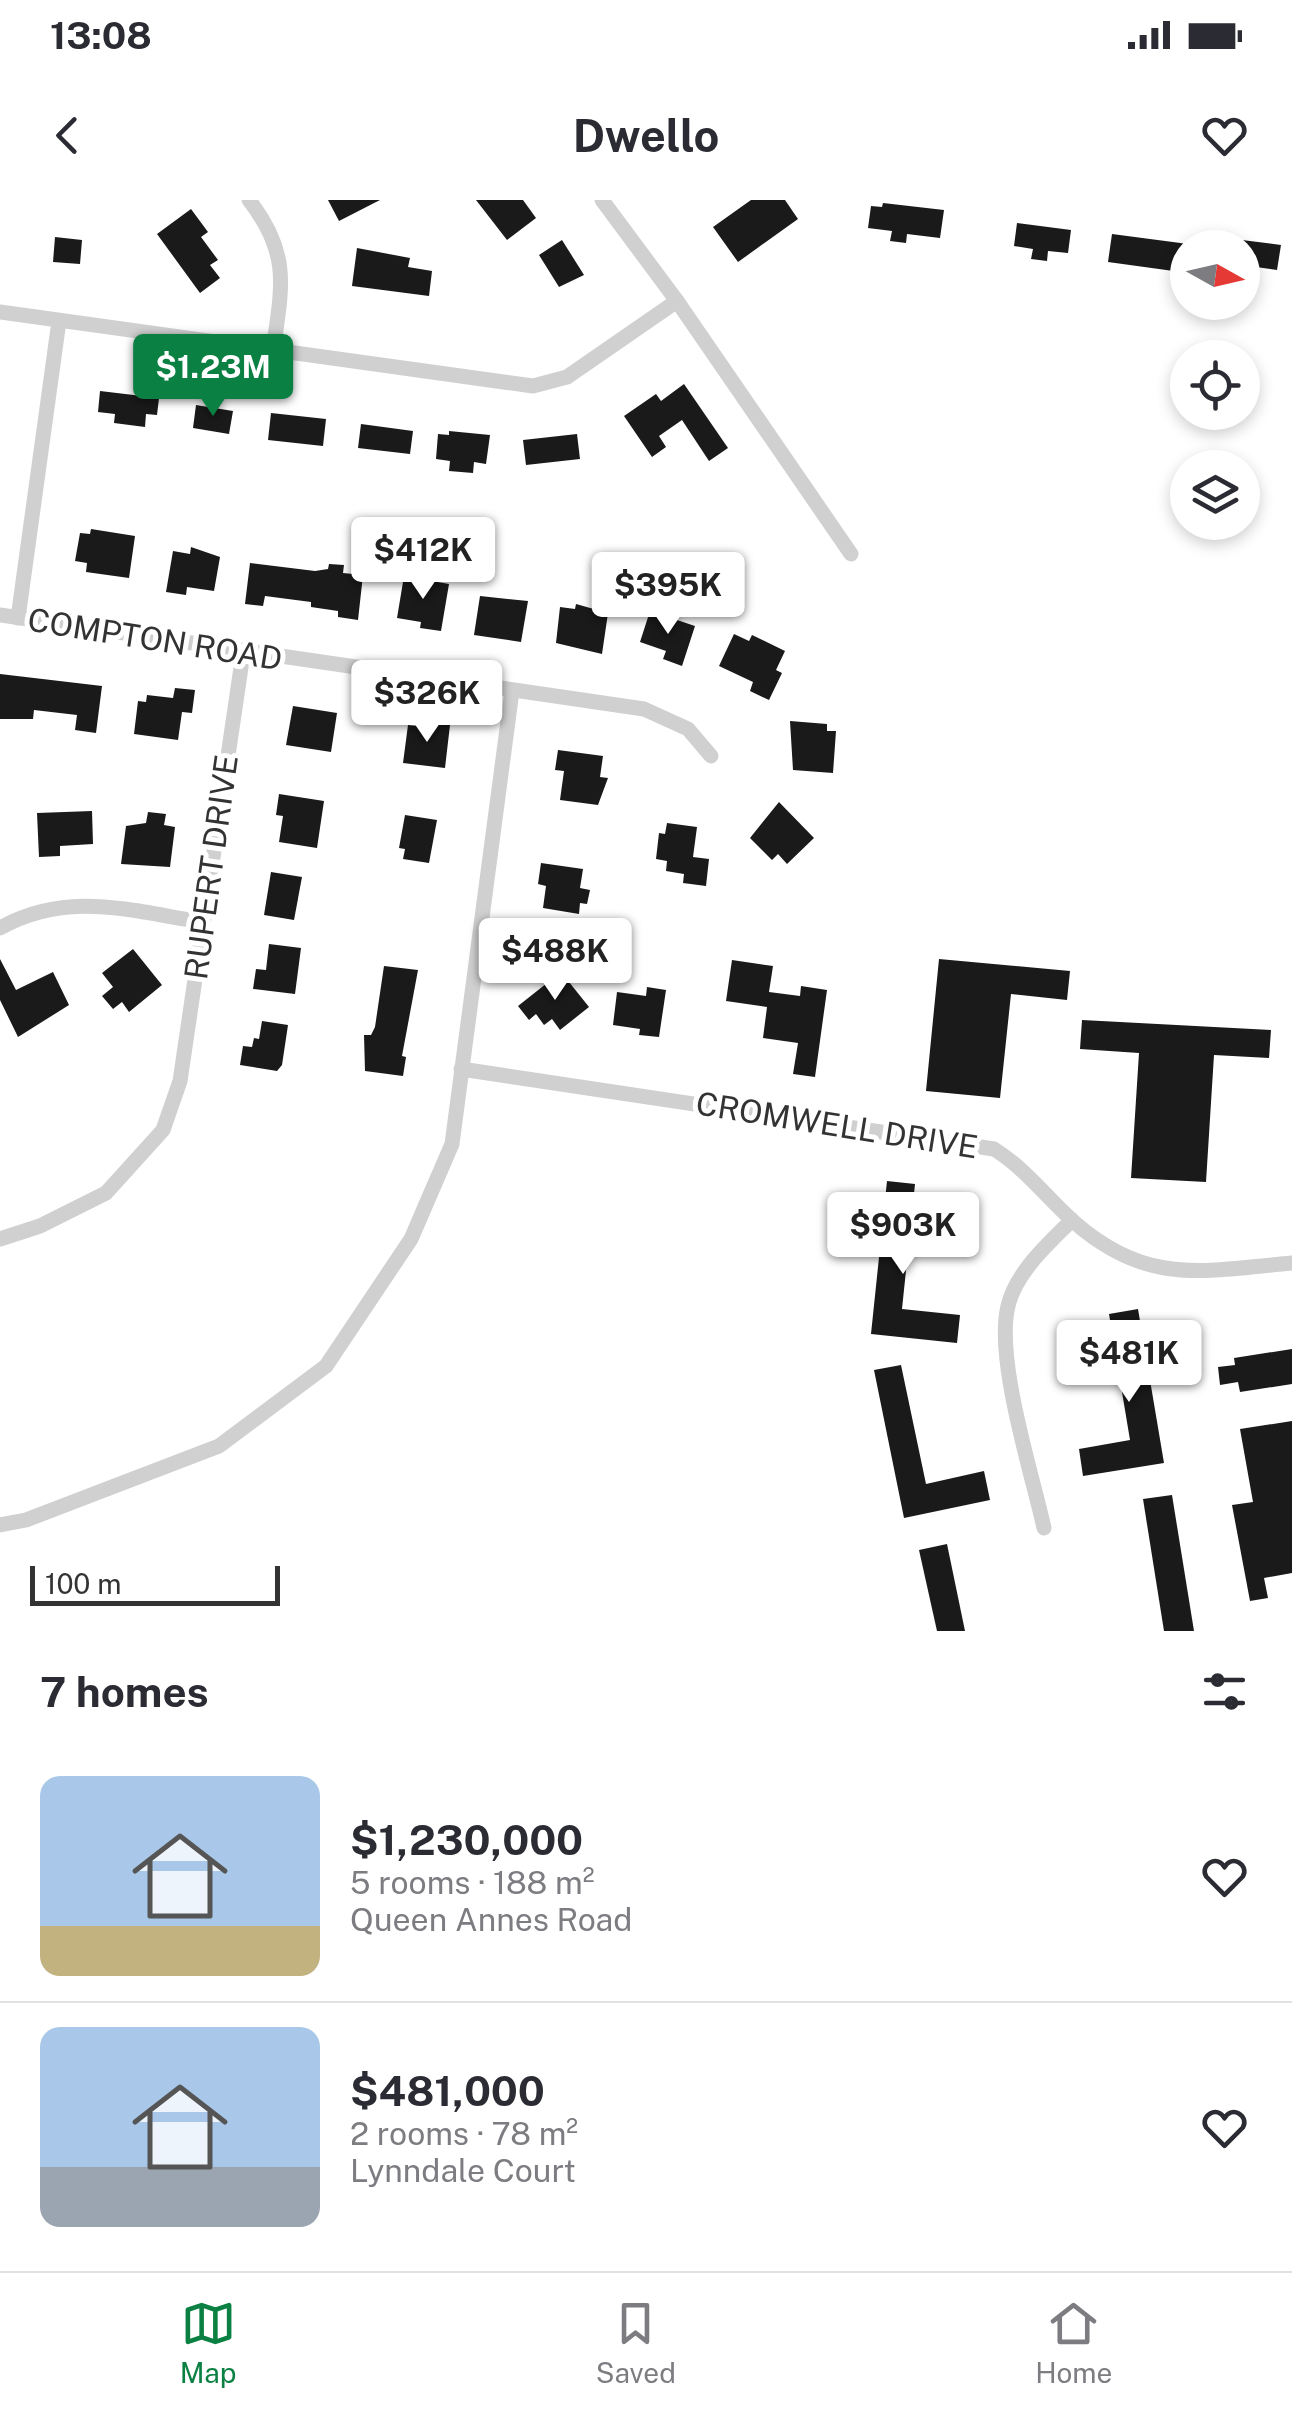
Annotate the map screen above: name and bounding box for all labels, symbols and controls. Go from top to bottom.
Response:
text: 13:08 [50,13,152,58]
icon: back [40,108,95,163]
icon: heart [1197,108,1252,163]
text: Dwello [573,109,719,162]
north arrow [1170,230,1260,320]
map controls [1170,230,1260,540]
pin: $1.23M [132,334,294,419]
button: locate [1170,340,1260,430]
text: $1.23M [155,348,271,385]
button: layers [1170,450,1260,540]
pin: $412K [353,517,493,602]
text: $412K [373,531,473,568]
pin: $395K [598,552,738,637]
text: $395K [614,566,722,603]
street label: COMPTON ROAD [25,601,285,677]
pin: $326K [357,660,497,745]
text: $326K [373,674,481,711]
street label: RUPERT DRIVE [177,752,245,982]
pin: $488K [485,918,625,1003]
text: $488K [501,932,609,969]
street label: CROMWELL DRIVE [693,1084,981,1166]
pin: $903K [833,1192,973,1277]
text: $903K [849,1206,957,1243]
pin: $481K [1059,1320,1199,1405]
text: $481K [1079,1334,1179,1371]
scale bar [30,1561,280,1606]
text: 100 m [45,1567,122,1600]
icon: filters [1197,1664,1252,1719]
text: 7 homes [40,1667,209,1716]
text: $1,230,000 [350,1815,583,1864]
icon: home [120,1816,240,1936]
icon: heart [1197,1849,1252,1904]
text: 5 rooms · 188 m² [350,1864,594,1901]
text: Queen Annes Road [350,1901,632,1938]
text: $481,000 [350,2066,545,2115]
icon: home [120,2067,240,2187]
icon: heart [1197,2100,1252,2155]
text: 2 rooms · 78 m² [350,2115,578,2152]
text: Lynndale Court [350,2152,576,2189]
tab: Map [180,2296,237,2389]
tab: Saved [596,2296,676,2389]
tab: Home [1035,2296,1112,2389]

